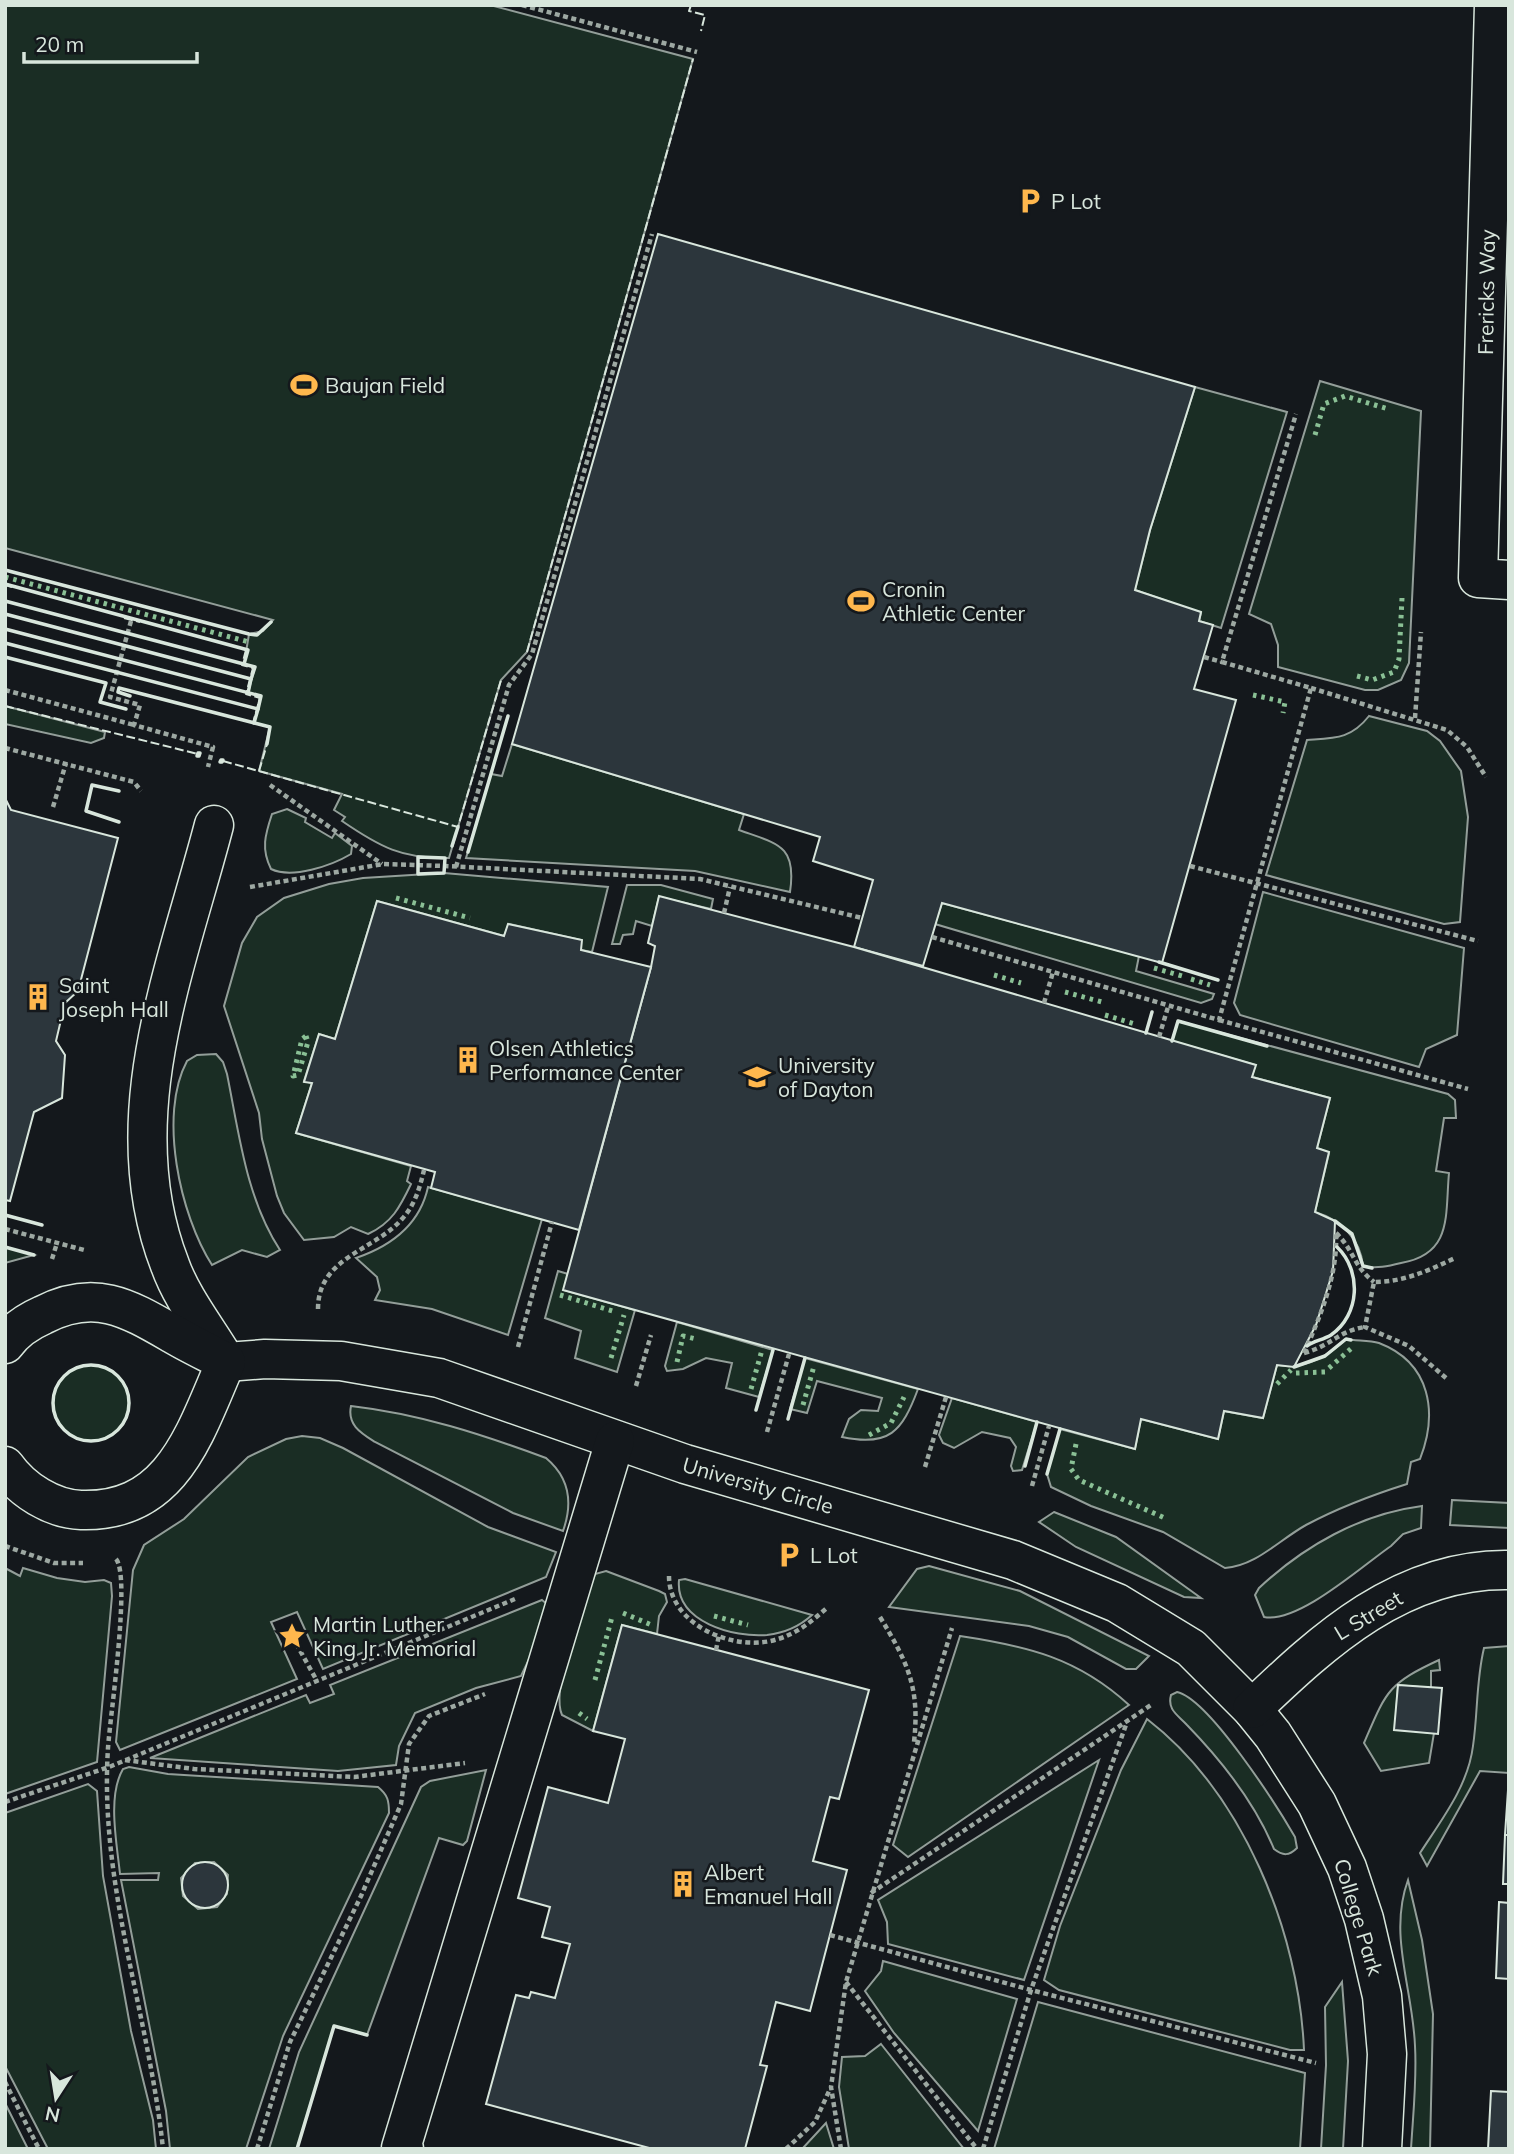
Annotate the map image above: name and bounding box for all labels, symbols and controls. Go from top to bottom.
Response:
scale bar [24,21,198,65]
text: 20 m [35,31,84,57]
parking icon: P Lot [1015,186,1045,216]
place label: P Lot [1051,188,1101,214]
street label: Frericks Way [1472,229,1500,355]
sports icon: Baujan Field [289,370,319,400]
place label: Baujan Field [325,372,445,398]
place label: Cronin Athletic Center [882,576,1025,626]
sports icon: Cronin Athletic Center [846,586,876,616]
place label: Saint Joseph Hall [59,972,169,1022]
building icon: Saint Joseph Hall [23,982,53,1012]
place label: Olsen Athletics Performance Center [489,1035,683,1085]
building icon: Olsen Athletics Performance Center [453,1045,483,1075]
place label: University of Dayton [778,1052,875,1102]
school or university icon: University of Dayton [742,1062,772,1092]
street label: University Circle [680,1451,836,1519]
parking icon: L Lot [774,1540,804,1570]
place label: L Lot [810,1542,858,1568]
street label: L Street [1329,1585,1407,1645]
place label: Martin Luther King Jr. Memorial [313,1611,476,1661]
place icon: Martin Luther King Jr. Memorial [277,1621,307,1651]
street label: College Park [1329,1855,1389,1979]
place label: Albert Emanuel Hall [704,1859,832,1909]
building icon: Albert Emanuel Hall [668,1869,698,1899]
north arrow [21,2063,91,2133]
text: N [43,2101,62,2128]

